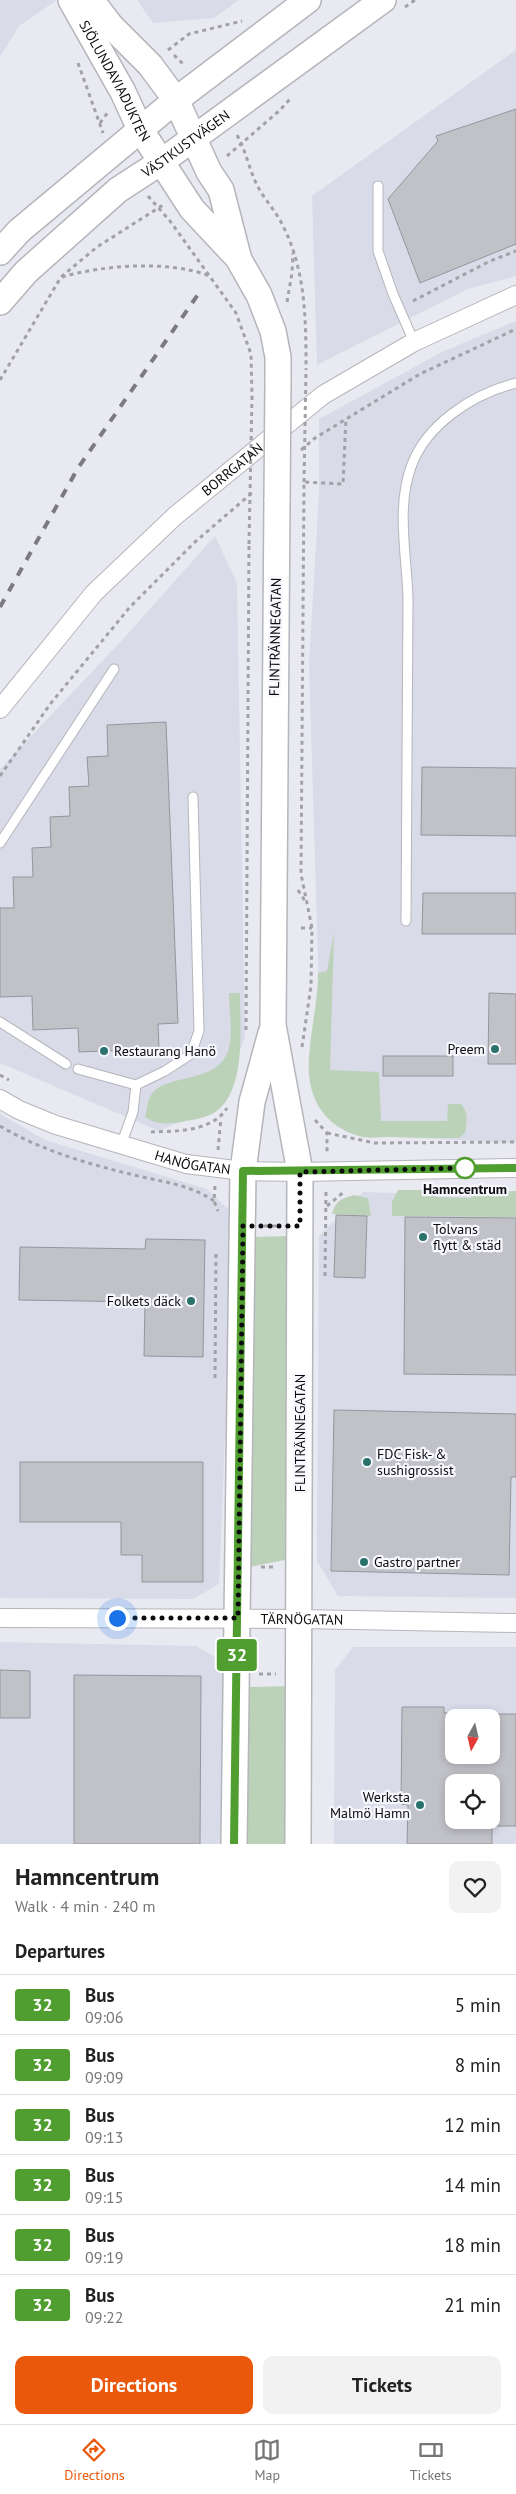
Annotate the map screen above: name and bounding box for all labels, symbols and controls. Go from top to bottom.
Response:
street label: SJÖLUNDAVIADUKTEN [75,17,155,145]
street label: VÄSTKUSTVÄGEN [137,106,233,182]
street label: BORRGATAN [198,439,267,500]
street label: FLINTRÄNNEGATAN [265,578,285,696]
place label: Preem [447,1040,485,1058]
place label: Restaurang Hanö [114,1042,216,1060]
marker: Preem [489,1043,501,1055]
marker: Restaurang Hanö [98,1045,110,1057]
street label: HANÖGATAN [153,1146,232,1178]
marker: Hamncentrum [454,1157,476,1179]
place label: Hamncentrum [423,1180,507,1198]
place label: Tolvans flytt & städ [433,1220,501,1254]
marker: Tolvans flytt & städ [417,1231,429,1243]
place label: Folkets däck [107,1292,181,1310]
marker: Folkets däck [185,1295,197,1307]
street label: FLINTRÄNNEGATAN [291,1374,309,1492]
place label: FDC Fisk- & sushigrossist [377,1445,454,1479]
marker: FDC Fisk- & sushigrossist [361,1456,373,1468]
place label: Gastro partner [374,1553,460,1571]
marker: Gastro partner [358,1556,370,1568]
your location [105,1606,130,1631]
street label: TÄRNÖGATAN [261,1610,344,1629]
line badge: 32 [214,1639,260,1671]
text: 32 [227,1643,247,1666]
north arrow [445,1709,500,1764]
map controls [445,1709,500,1829]
button: locate [445,1774,500,1829]
place label: Werksta Malmö Hamn [330,1788,410,1822]
marker: Werksta Malmö Hamn [414,1799,426,1811]
text: Hamncentrum [15,1861,159,1892]
button: heart [449,1861,501,1913]
text: Walk · 4 min · 240 m [15,1896,155,1916]
text: Departures [15,1939,105,1963]
text: Bus [85,1983,114,2007]
text: 32 [32,1993,53,2016]
text: 5 min [455,1993,501,2017]
text: 09:06 [85,2007,123,2027]
text: Bus [85,2043,114,2067]
text: 32 [32,2053,53,2076]
text: 8 min [455,2053,501,2077]
text: 09:09 [85,2067,123,2087]
text: Bus [85,2103,114,2127]
text: 32 [32,2113,53,2136]
text: 12 min [444,2113,501,2137]
text: 09:13 [85,2127,123,2147]
text: Bus [85,2163,114,2187]
text: 32 [32,2173,53,2196]
text: 14 min [444,2173,501,2197]
text: 09:15 [85,2187,123,2207]
text: Bus [85,2223,114,2247]
text: 32 [32,2233,53,2256]
text: 18 min [444,2233,501,2257]
text: 09:19 [85,2247,123,2267]
text: Bus [85,2283,114,2307]
text: 32 [32,2293,53,2316]
text: 21 min [444,2293,501,2317]
text: 09:22 [85,2307,123,2327]
button: Directions [15,2356,253,2414]
button: Tickets [263,2356,501,2414]
tab: Directions [64,2436,125,2484]
tab: Map [253,2436,281,2484]
tab: Tickets [410,2436,452,2484]

